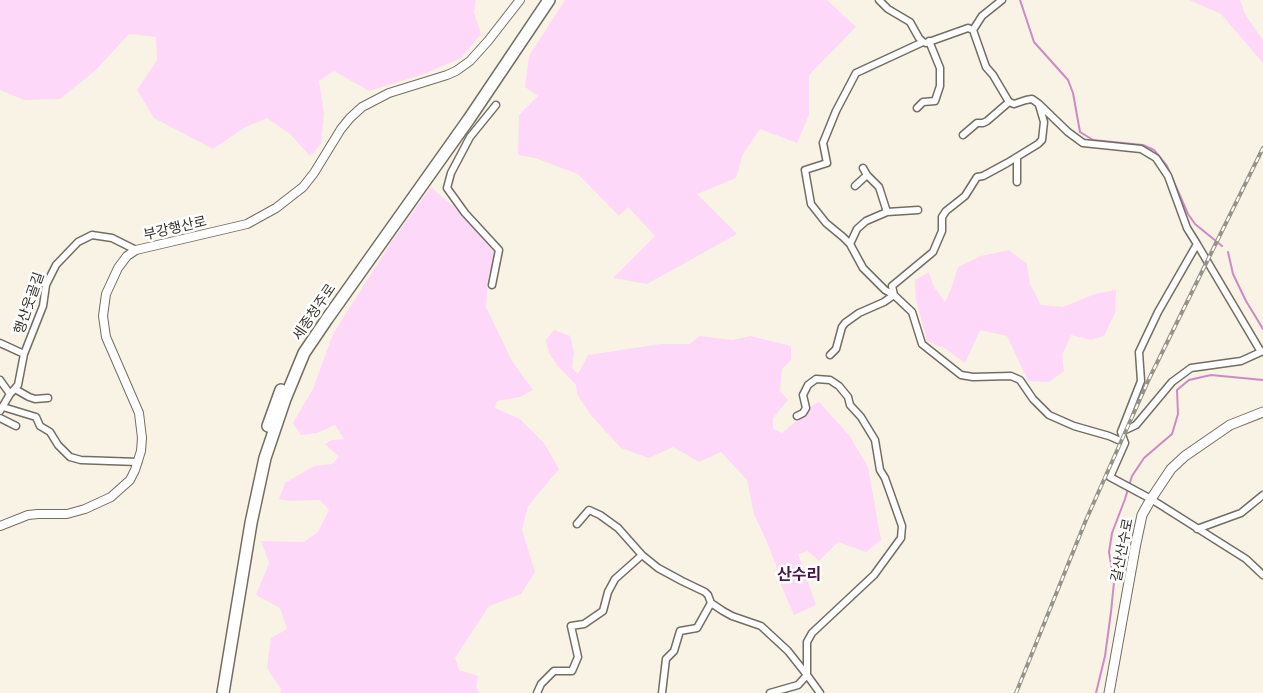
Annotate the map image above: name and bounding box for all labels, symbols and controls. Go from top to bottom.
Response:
street label: 부강행산로 [142,213,208,243]
street label: 행산웃골길 [11,270,47,336]
street label: 세종청주로 [289,281,339,343]
street label: 갈산산수로 [1108,517,1136,583]
district label: 산수리 [777,565,821,585]

